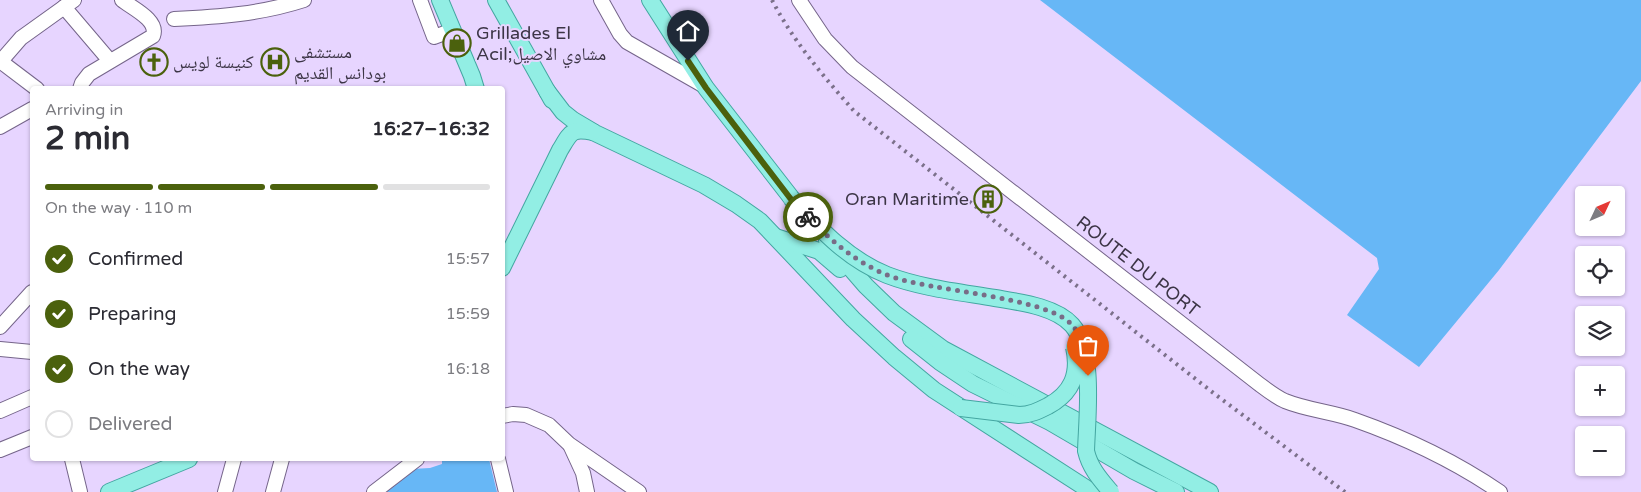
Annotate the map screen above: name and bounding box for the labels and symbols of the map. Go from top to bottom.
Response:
pin [667,10,709,61]
place label: Grillades El Acil;مشاوي الاصيل [476,22,606,69]
shop icon: Grillades El Acil;مشاوي الاصيل [442,28,472,58]
place label: مستشفى بودانس القديم [294,41,386,85]
church icon: كنيسة لويس [139,47,169,77]
hospital icon: مستشفى بودانس القديم [260,47,290,77]
place label: كنيسة لويس [173,51,254,73]
building icon: Oran Maritime [973,184,1003,214]
north arrow [1575,186,1625,236]
place label: Oran Maritime [845,188,969,210]
courier [783,192,833,242]
street label: ROUTE DU PORT [1072,211,1204,321]
pin [1067,325,1109,376]

